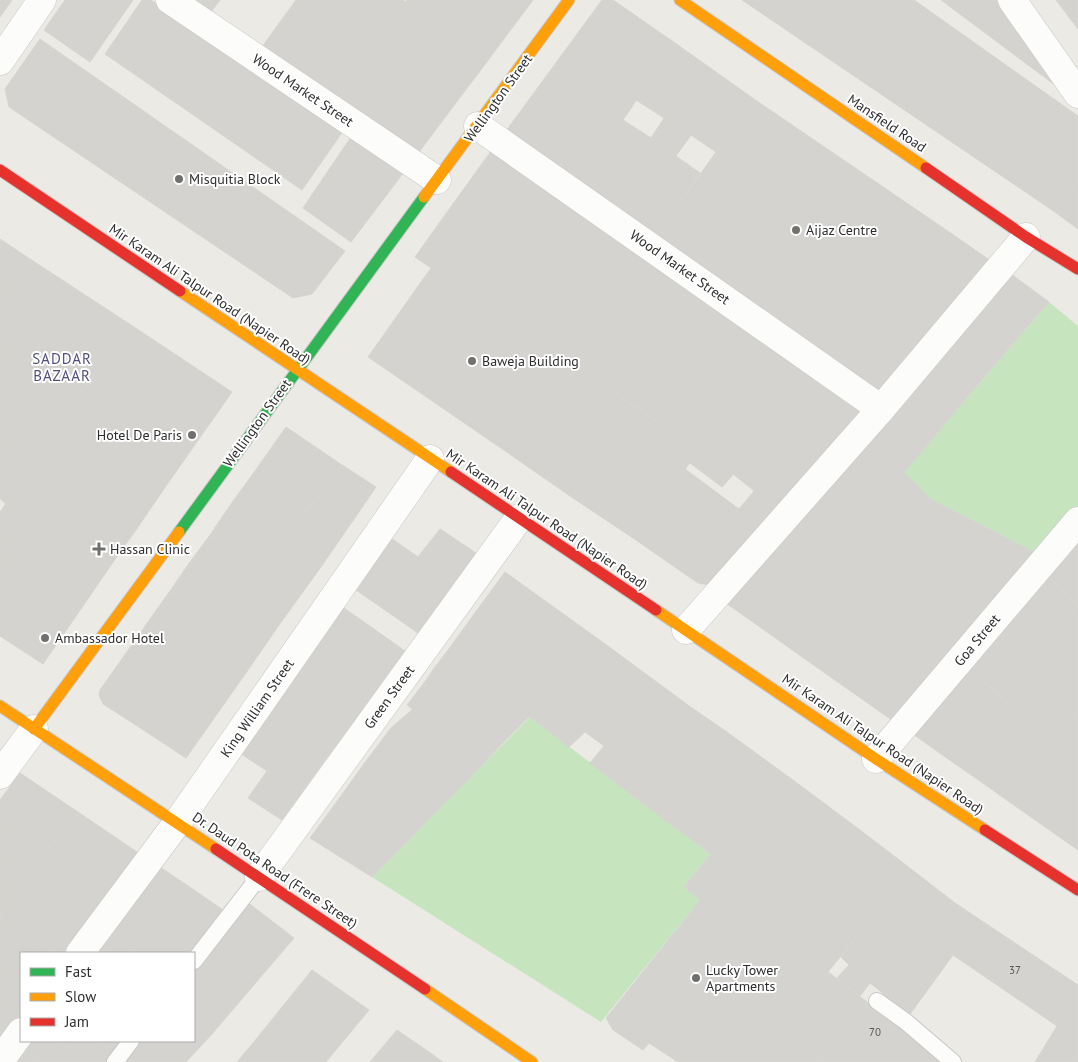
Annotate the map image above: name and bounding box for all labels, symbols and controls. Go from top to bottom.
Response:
street label: Wood Market Street [249,50,357,131]
street label: Wellington Street [460,50,536,146]
street label: Mansfield Road [844,90,930,156]
place label: Misquitia Block [189,170,281,188]
marker: Misquitia Block [173,173,185,185]
street label: Mir Karam Ali Talpur Road (Napier Road) [106,220,314,368]
place label: Aijaz Centre [806,221,877,239]
marker: Aijaz Centre [790,224,802,236]
street label: Wood Market Street [627,226,734,308]
district label: SADDAR BAZAAR [32,349,92,385]
place label: Baweja Building [482,352,579,370]
marker: Baweja Building [466,355,478,367]
street label: Wellington Street [219,375,295,471]
place label: Hotel De Paris [97,426,182,444]
marker: Hotel De Paris [186,429,198,441]
street label: Mir Karam Ali Talpur Road (Napier Road) [443,445,651,593]
place label: Hassan Clinic [110,540,190,558]
marker: Hassan Clinic [92,542,106,556]
street label: Goa Street [950,610,1004,670]
place label: Ambassador Hotel [55,629,164,647]
marker: Ambassador Hotel [39,632,51,644]
street label: King William Street [216,655,298,761]
street label: Green Street [360,661,418,732]
street label: Mir Karam Ali Talpur Road (Napier Road) [779,670,987,818]
street label: Dr. Daud Pota Road (Frere Street) [189,808,361,932]
legend [20,952,195,1042]
place label: Lucky Tower Apartments [706,961,778,995]
text: Fast [65,962,92,981]
house number: 37 [1009,963,1021,977]
marker: Lucky Tower Apartments [690,972,702,984]
text: Slow [65,987,96,1006]
text: Jam [64,1012,89,1031]
house number: 70 [869,1025,881,1039]

